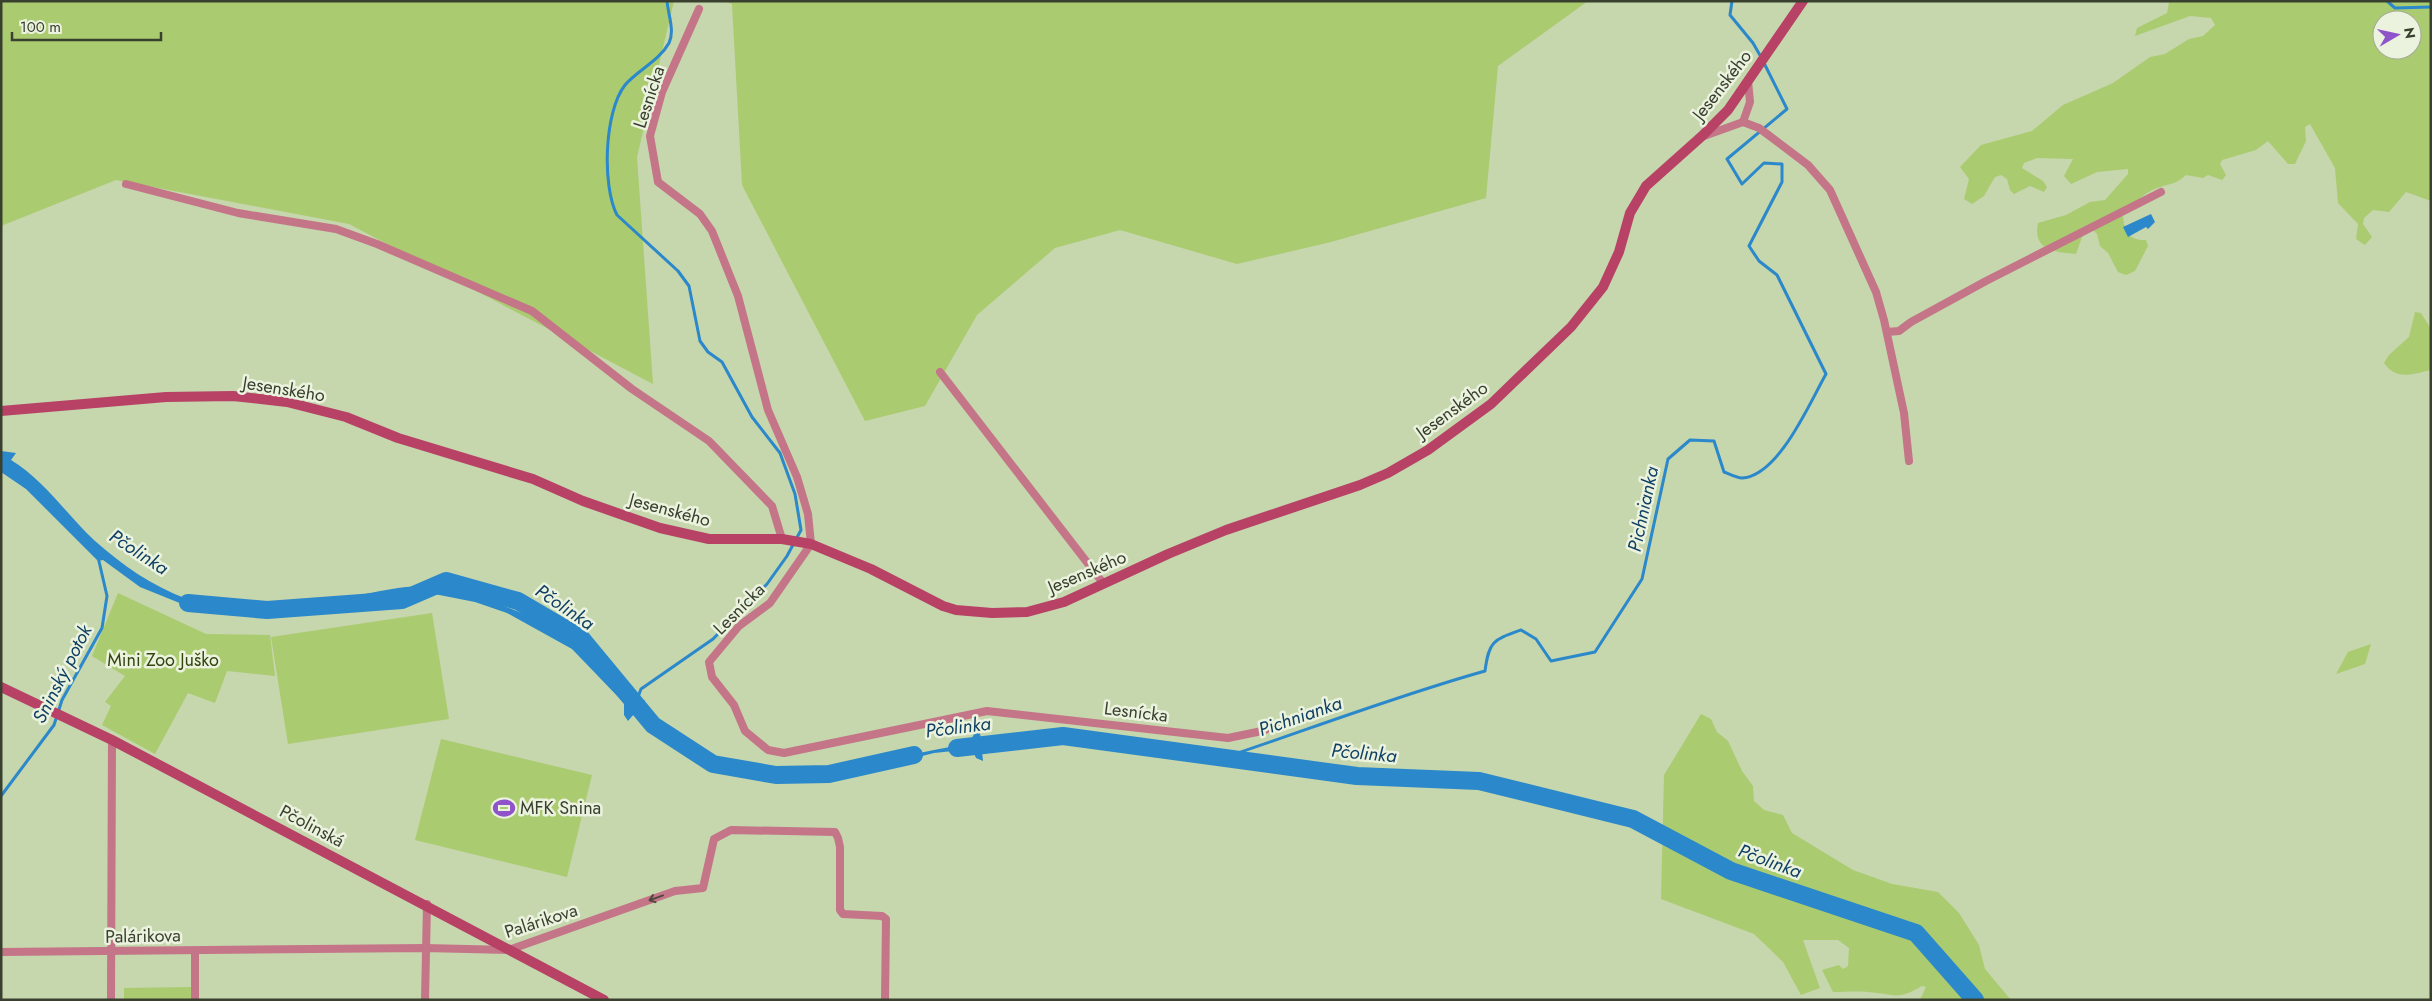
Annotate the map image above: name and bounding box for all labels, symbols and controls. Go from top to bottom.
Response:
scale bar [12,10,161,42]
north arrow [2372,10,2422,60]
text: 100 m [20,16,61,38]
text: N [2399,26,2421,40]
street label: Jesenského [1685,44,1758,127]
street label: Lesnícka [627,63,671,131]
street label: Jesenského [239,369,327,408]
street label: Jesenského [1409,375,1493,446]
water label: Pichnianka [1621,463,1665,554]
street label: Jesenského [625,486,714,533]
water label: Pčolinka [104,523,174,581]
street label: Jesenského [1042,544,1130,601]
water label: Pčolinka [530,577,600,637]
street label: Lesnícka [707,577,771,641]
water label: Sninský potok [26,619,99,728]
park label: Mini Zoo Juško [107,647,219,673]
water label: Pichnianka [1255,689,1346,743]
street label: Lesnícka [1103,695,1169,729]
water label: Pčolinka [924,710,993,744]
water label: Pčolinka [1330,737,1398,769]
sports icon: MFK Snina [491,795,517,821]
place label: MFK Snina [520,795,601,821]
street label: Pčolinská [275,798,349,854]
water label: Pčolinka [1734,837,1806,885]
one-way arrow [649,894,664,903]
street label: Palárikova [501,897,581,945]
street label: Palárikova [105,922,181,950]

